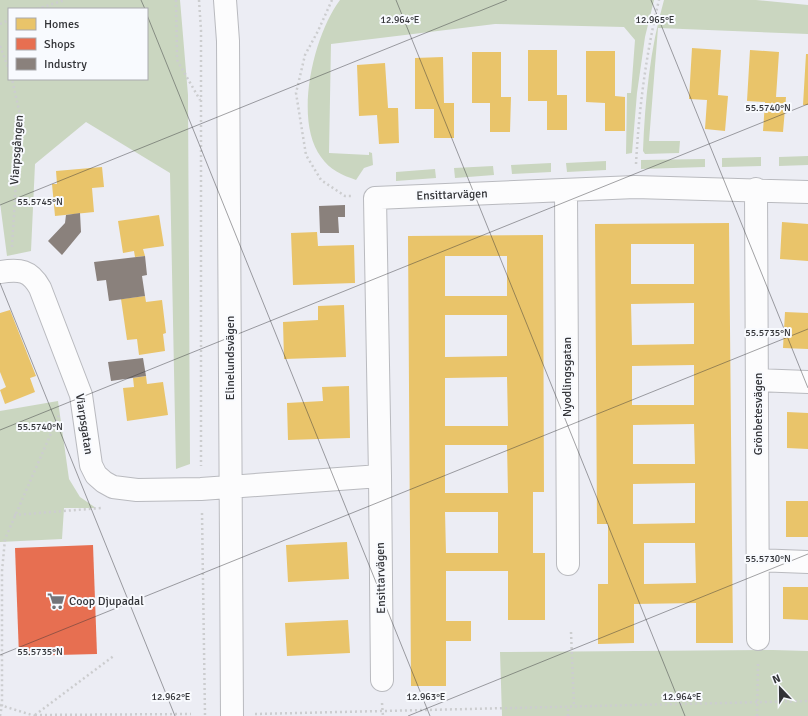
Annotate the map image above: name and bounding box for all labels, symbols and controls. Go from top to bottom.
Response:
legend [8,8,148,80]
text: 12.964°E [381,14,420,26]
text: 12.965°E [636,14,675,26]
text: Homes [44,17,79,32]
text: Shops [44,37,75,52]
text: Industry [44,57,87,72]
text: 55.5740°N [745,102,791,114]
street label: Viarpsgången [7,114,27,186]
street label: Ensittarvägen [416,186,488,204]
text: 55.5745°N [17,196,63,208]
street label: Elinelundsvägen [223,316,238,400]
text: 55.5735°N [745,327,791,339]
street label: Nyodlingsgatan [560,337,575,417]
street label: Grönbetesvägen [751,373,766,455]
street label: Viarpsgatan [72,393,96,455]
text: 55.5740°N [17,421,63,433]
street label: Ensittarvägen [373,542,389,614]
text: 55.5730°N [745,553,791,565]
supermarket icon: Coop Djupadal [46,591,66,611]
place label: Coop Djupadal [69,594,144,609]
text: 55.5735°N [17,646,63,658]
north arrow [760,668,800,708]
text: N [770,672,782,687]
text: 12.962°E [152,691,191,703]
text: 12.963°E [407,691,446,703]
text: 12.964°E [663,691,702,703]

